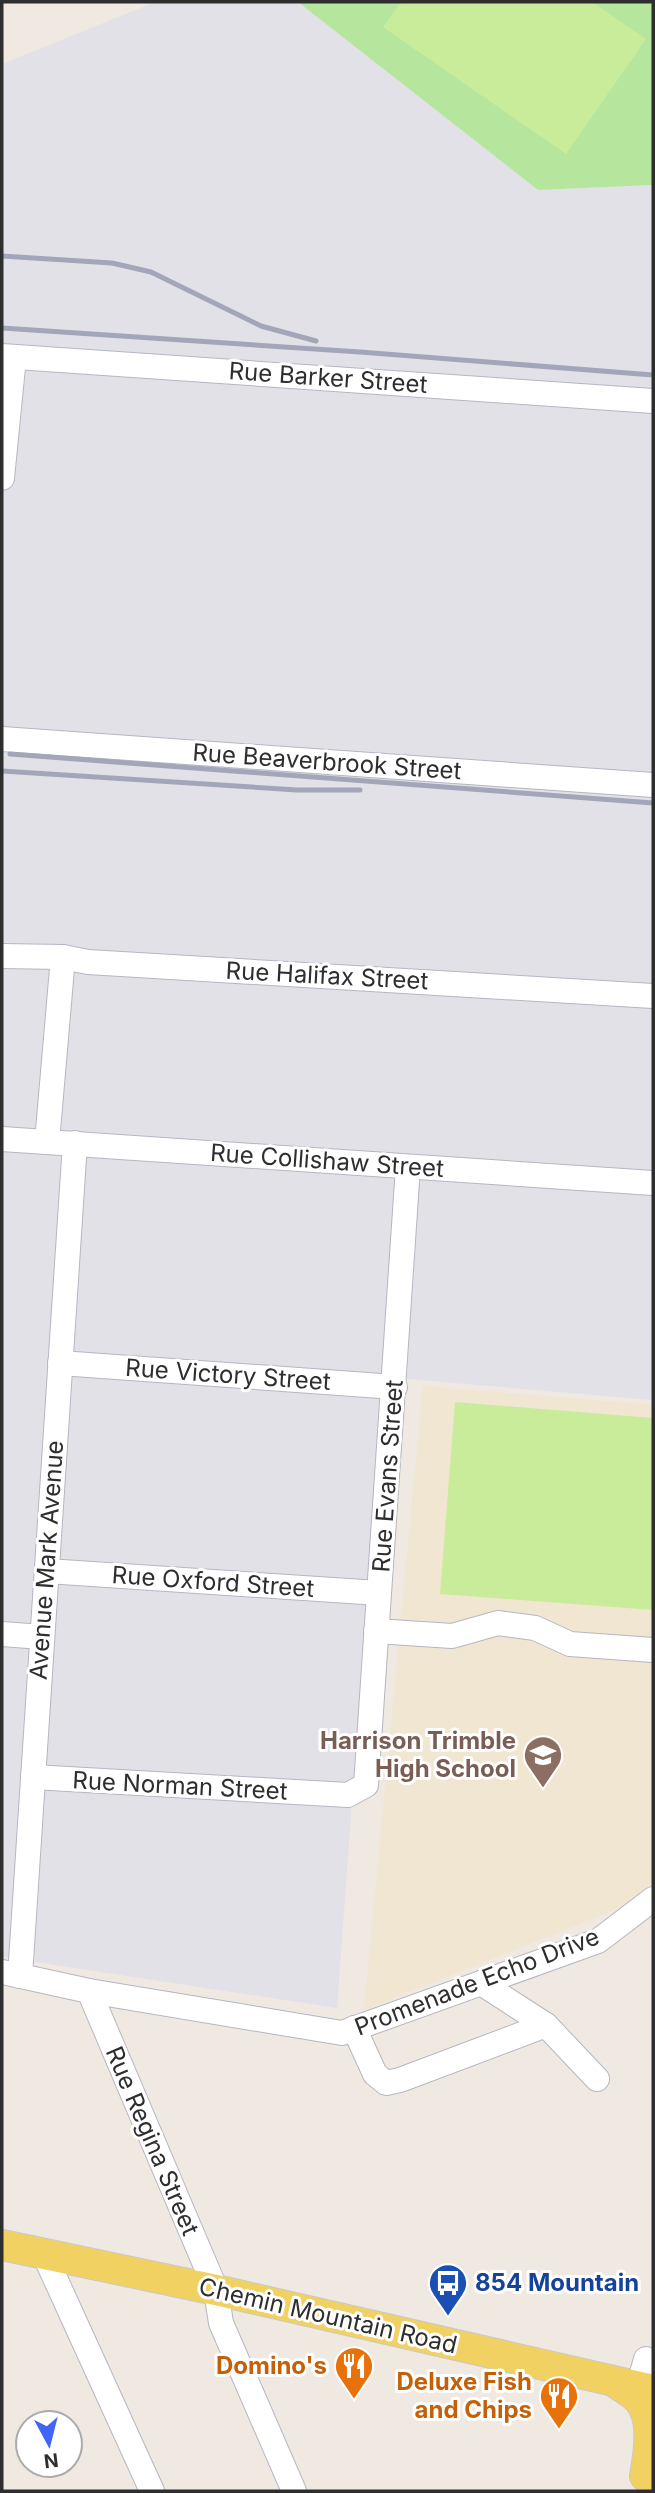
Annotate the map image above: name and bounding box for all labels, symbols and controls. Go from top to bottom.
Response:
street label: Rue Barker Street [228,356,428,399]
street label: Rue Beaverbrook Street [192,738,463,785]
street label: Rue Halifax Street [225,956,429,995]
street label: Rue Collishaw Street [209,1138,445,1183]
street label: Rue Victory Street [124,1353,332,1396]
street label: Rue Evans Street [366,1379,409,1573]
street label: Avenue Mark Avenue [24,1439,69,1681]
street label: Rue Oxford Street [111,1560,315,1603]
place label: Harrison Trimble High School [320,1726,516,1783]
school or university icon: Harrison Trimble High School [522,1734,564,1789]
street label: Rue Norman Street [72,1765,288,1806]
street label: Promenade Echo Drive [350,1921,603,2042]
street label: Rue Regina Street [100,2042,205,2240]
bus stop icon: 854 Mountain [427,2262,469,2317]
place label: 854 Mountain [475,2268,639,2297]
street label: Chemin Mountain Road [196,2272,460,2359]
restaurant icon: Domino's [333,2345,375,2400]
place label: Domino's [216,2351,327,2380]
place label: Deluxe Fish and Chips [397,2367,532,2424]
restaurant icon: Deluxe Fish and Chips [538,2375,580,2430]
north arrow [14,2409,84,2479]
text: N [42,2448,60,2473]

